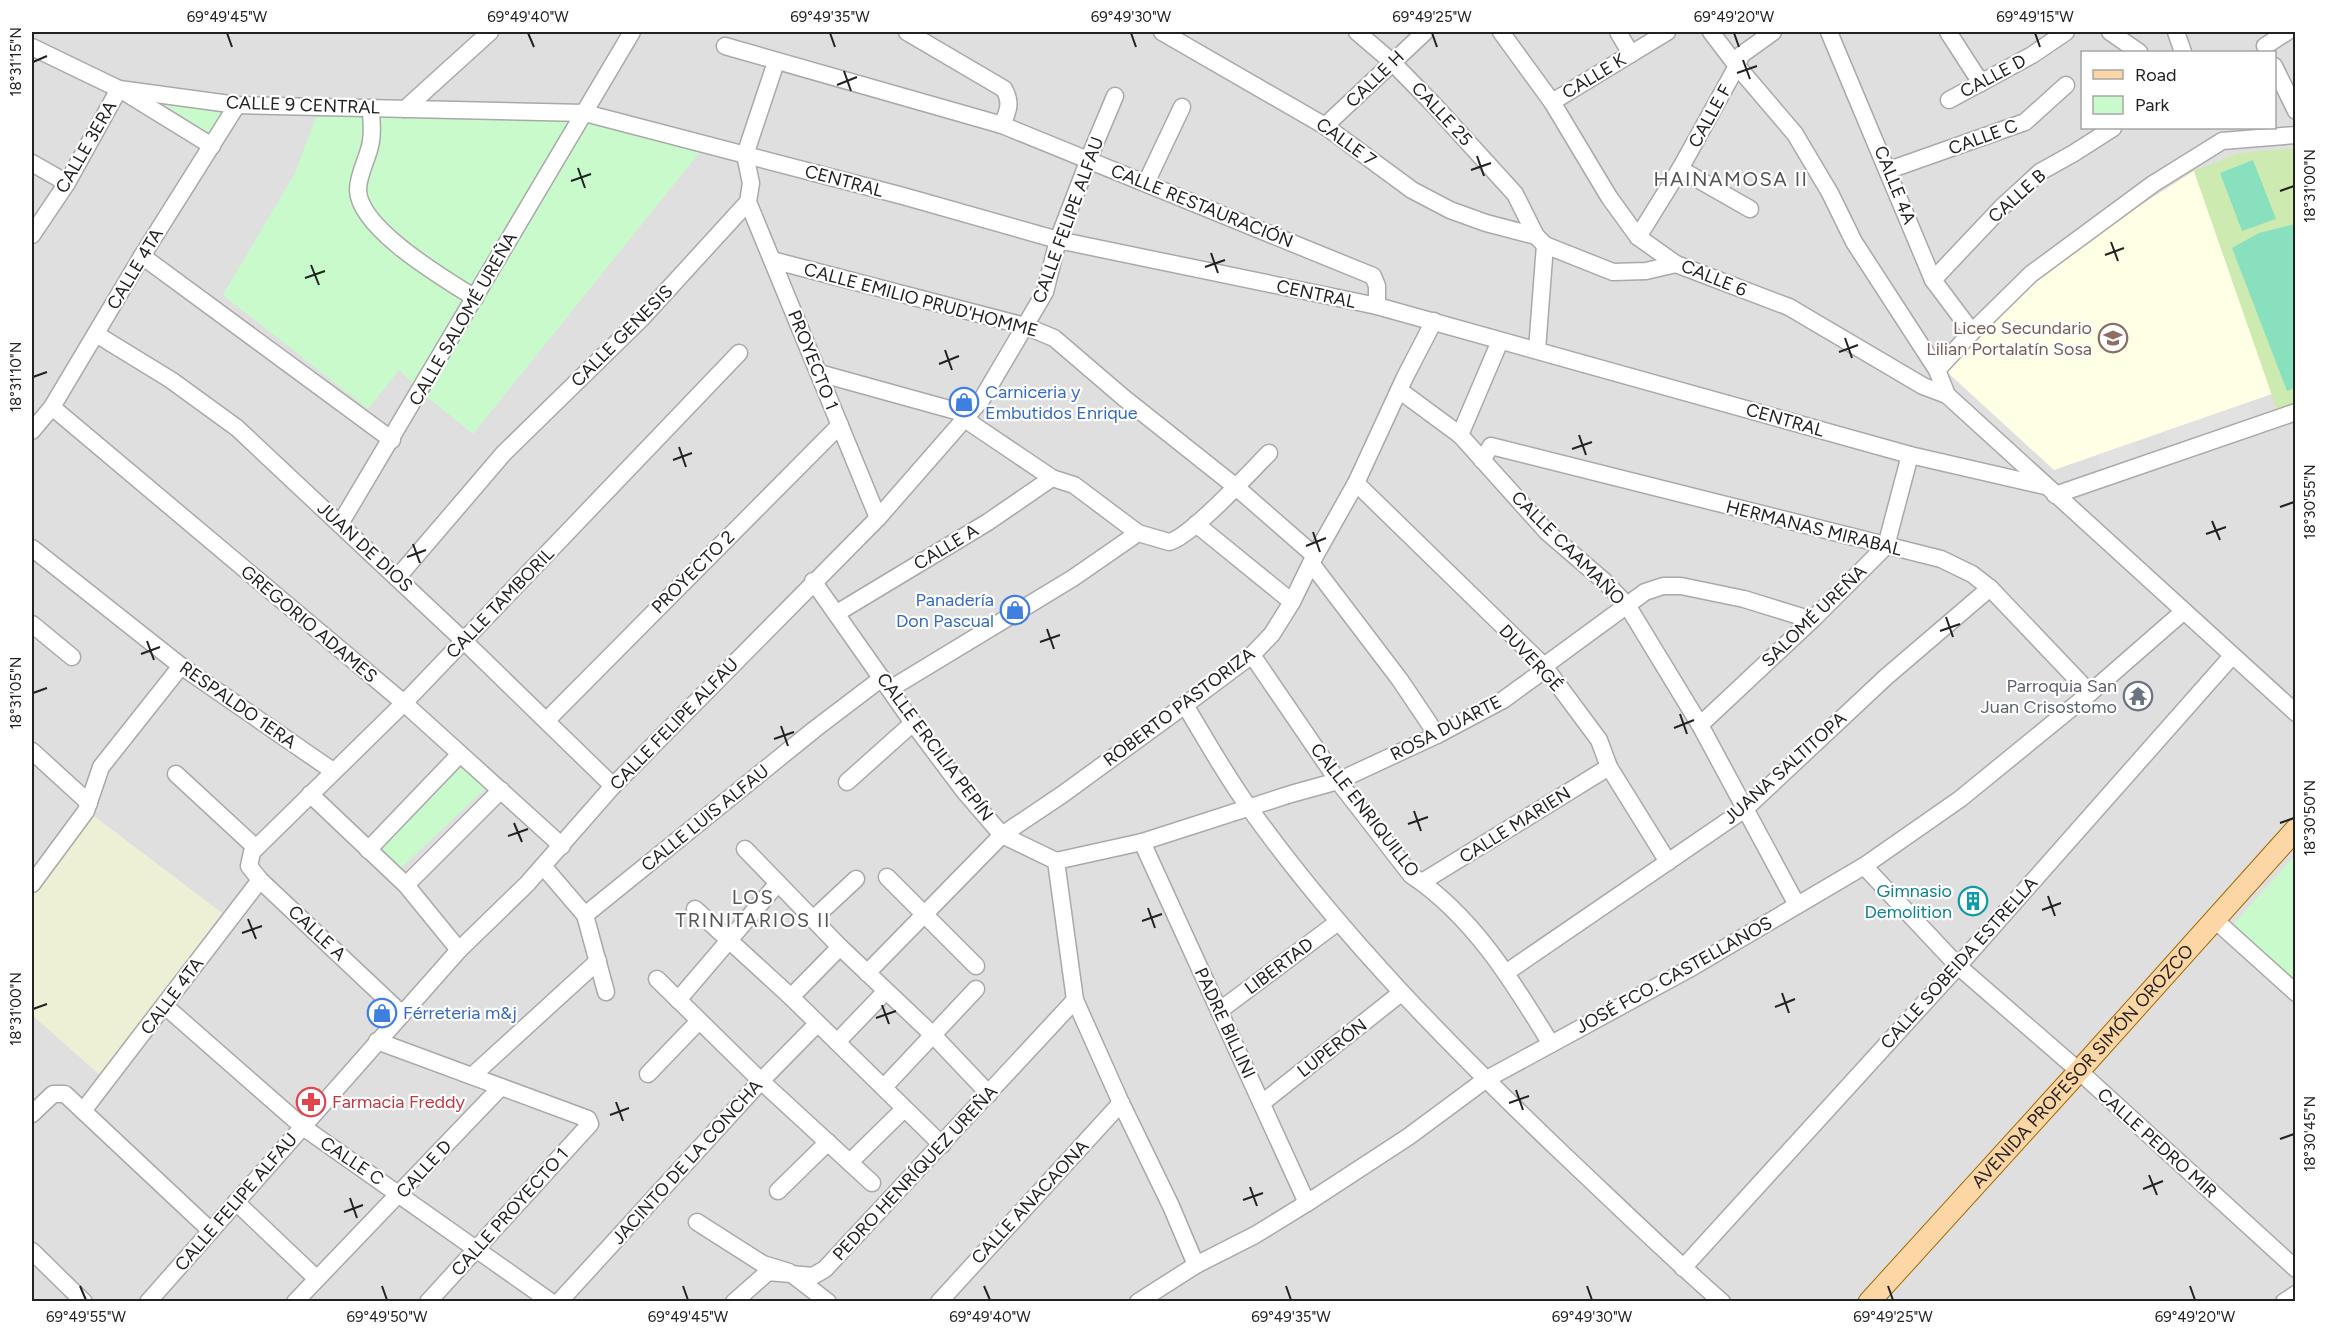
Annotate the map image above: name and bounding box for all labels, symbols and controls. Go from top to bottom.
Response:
text: 69°49'45"W [187,8,268,26]
text: 69°49'40"W [487,8,569,26]
text: 69°49'35"W [790,8,870,26]
text: 69°49'30"W [1091,8,1172,26]
text: 69°49'25"W [1392,8,1472,26]
text: 69°49'20"W [1694,8,1775,26]
text: 69°49'15"W [1996,8,2074,26]
text: 18°31'15"N [7,27,25,97]
street label: CALLE H [1341,46,1409,112]
street label: CALLE K [1558,49,1630,103]
street label: CALLE D [1956,50,2030,102]
legend [2081,51,2276,129]
text: Road [2135,64,2176,86]
street label: CALLE 25 [1407,77,1477,151]
street label: CALLE F [1684,80,1736,151]
street label: CALLE 9 CENTRAL [226,91,381,119]
text: Park [2135,94,2170,116]
street label: CALLE 3ERA [51,97,121,197]
street label: CALLE 7 [1312,113,1381,171]
street label: CALLE C [1945,114,2021,160]
street label: CALLE FELIPE ALFAU [1028,134,1108,306]
street label: CALLE 4A [1869,143,1921,227]
text: 18°31'00"N [2301,149,2319,223]
street label: CALLE RESTAURACIÓN [1108,159,1296,253]
street label: CENTRAL [802,160,886,202]
street label: CALLE B [1984,164,2050,228]
district label: HAINAMOSA II [1653,167,1809,191]
street label: CALLE 4TA [102,224,168,314]
street label: CALLE SALOMÉ UREÑA [404,228,522,410]
street label: CALLE 6 [1678,255,1750,301]
street label: CALLE EMILIO PRUD'HOMME [802,258,1040,342]
street label: CENTRAL [1274,275,1358,313]
street label: CALLE GENESIS [567,281,677,391]
street label: PROYECTO 1 [783,307,843,413]
place label: Liceo Secundario Lilian Portalatín Sosa [1926,317,2092,360]
school or university icon: Liceo Secundario Lilian Portalatín Sosa [2097,322,2129,354]
text: 18°31'10"N [7,342,25,412]
place label: Carniceria y Embutidos Enrique [985,381,1138,424]
shop icon: Carniceria y Embutidos Enrique [948,386,980,418]
street label: CENTRAL [1743,398,1827,442]
text: 18°30'55"N [2301,464,2319,540]
street label: CALLE CAAMAÑO [1507,487,1629,609]
street label: HERMANAS MIRABAL [1724,495,1905,561]
street label: JUAN DE DIOS [313,497,417,597]
street label: CALLE A [910,519,982,575]
street label: PROYECTO 2 [647,526,739,618]
street label: CALLE TAMBORIL [442,543,559,663]
street label: GREGORIO ADAMES [236,560,382,688]
street label: SALOMÉ UREÑA [1757,560,1871,672]
place label: Panadería Don Pascual [896,589,994,632]
shop icon: Panadería Don Pascual [999,594,1031,626]
street label: DUVERGÉ [1494,620,1568,696]
street label: ROBERTO PASTORIZA [1099,643,1259,771]
street label: CALLE FELIPE ALFAU [605,653,743,795]
text: 18°31'05"N [7,657,25,729]
street label: RESPALDO 1ERA [175,657,301,753]
street label: CALLE ERCILIA PEPÍN [872,669,998,825]
place label: Parroquia San Juan Crisostomo [1981,675,2117,718]
temple icon: Parroquia San Juan Crisostomo [2122,680,2154,712]
street label: ROSA DUARTE [1387,691,1505,765]
street label: JUANA SALTITOPA [1719,707,1851,829]
street label: CALLE ENRIQUILLO [1306,739,1424,881]
street label: CALLE LUIS ALFAU [637,760,773,876]
text: 18°30'50"N [2301,780,2319,856]
street label: CALLE MARIEN [1455,782,1575,868]
street label: CALLE SOBEIDA ESTRELLA [1876,872,2042,1054]
place label: Gimnasio Demolition [1864,880,1952,923]
district label: LOS TRINITARIOS II [675,885,831,932]
building icon: Gimnasio Demolition [1957,885,1989,917]
street label: CALLE A [283,901,351,965]
street label: JOSÉ FCO. CASTELLANOS [1572,912,1776,1038]
street label: LIBERTAD [1240,933,1318,999]
street label: AVENIDA PROFESOR SIMÓN OROZCO [1967,940,2198,1193]
street label: CALLE 4TA [136,953,208,1039]
street label: PADRE BILLINI [1190,964,1260,1082]
text: 18°31'00"N [7,972,25,1046]
shop icon: Férreteria m&j [366,997,398,1029]
place label: Férreteria m&j [403,1002,517,1024]
street label: LUPERÓN [1293,1014,1371,1082]
street label: JACINTO DE LA CONCHA [607,1075,767,1249]
street label: PEDRO HENRÍQUEZ UREÑA [828,1081,1002,1265]
street label: CALLE PEDRO MIR [2093,1083,2221,1203]
pharmacy icon: Farmacia Freddy [295,1086,327,1118]
place label: Farmacia Freddy [332,1091,466,1113]
text: 18°30'45"N [2301,1096,2319,1172]
street label: CALLE FELIPE ALFAU [170,1129,302,1275]
street label: CALLE C [316,1132,388,1190]
street label: CALLE D [392,1135,456,1203]
street label: CALLE ANACAONA [967,1135,1093,1269]
street label: CALLE PROYECTO 1 [447,1143,573,1281]
text: 69°49'55"W [46,1308,126,1326]
text: 69°49'50"W [347,1308,428,1326]
text: 69°49'45"W [648,1308,729,1326]
text: 69°49'40"W [949,1308,1031,1326]
text: 69°49'35"W [1251,1308,1331,1326]
text: 69°49'30"W [1552,1308,1633,1326]
text: 69°49'25"W [1853,1308,1933,1326]
text: 69°49'20"W [2155,1308,2236,1326]

